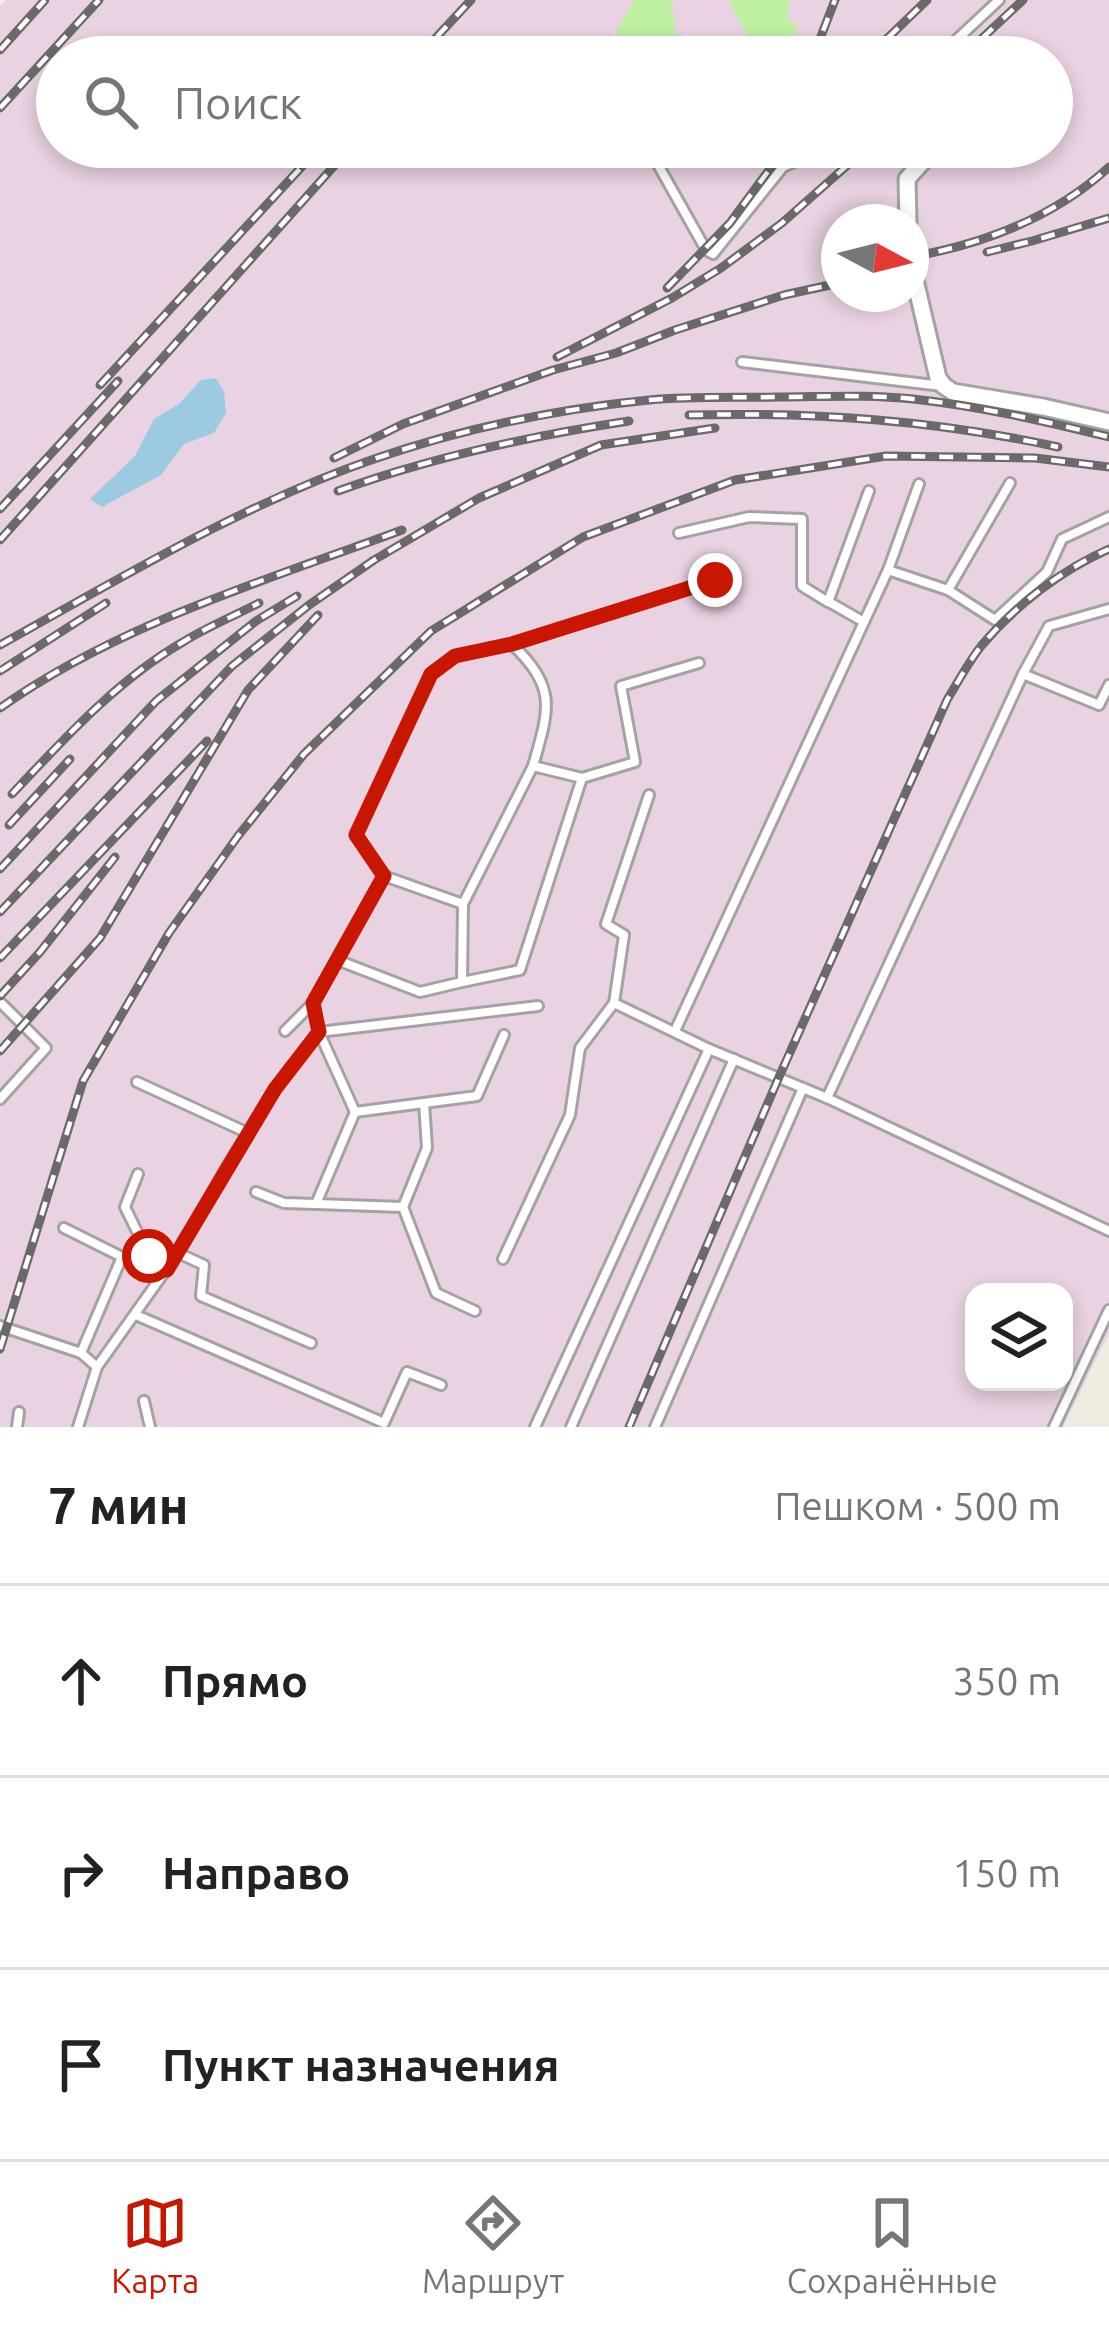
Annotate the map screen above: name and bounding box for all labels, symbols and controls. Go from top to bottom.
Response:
search box [36,36,1073,168]
icon: search [78,69,144,135]
text: Поиск [174,77,302,128]
north arrow [821,204,929,312]
route end [688,553,742,607]
route start [122,1229,176,1283]
map controls [965,1283,1073,1391]
button: layers [965,1283,1073,1391]
text: 7 мин [48,1476,189,1534]
text: Пешком · 500 m [774,1484,1061,1527]
icon: ahead [48,1648,114,1714]
text: Прямо [162,1655,308,1706]
text: 350 m [952,1659,1061,1702]
icon: right [48,1840,114,1906]
text: Направо [162,1847,350,1898]
text: 150 m [952,1851,1061,1894]
icon: arrive [48,2032,114,2098]
text: Пункт назначения [162,2039,560,2090]
tab: Карта [111,2190,199,2299]
tab: Маршрут [422,2190,564,2299]
tab: Сохранённые [787,2190,998,2299]

